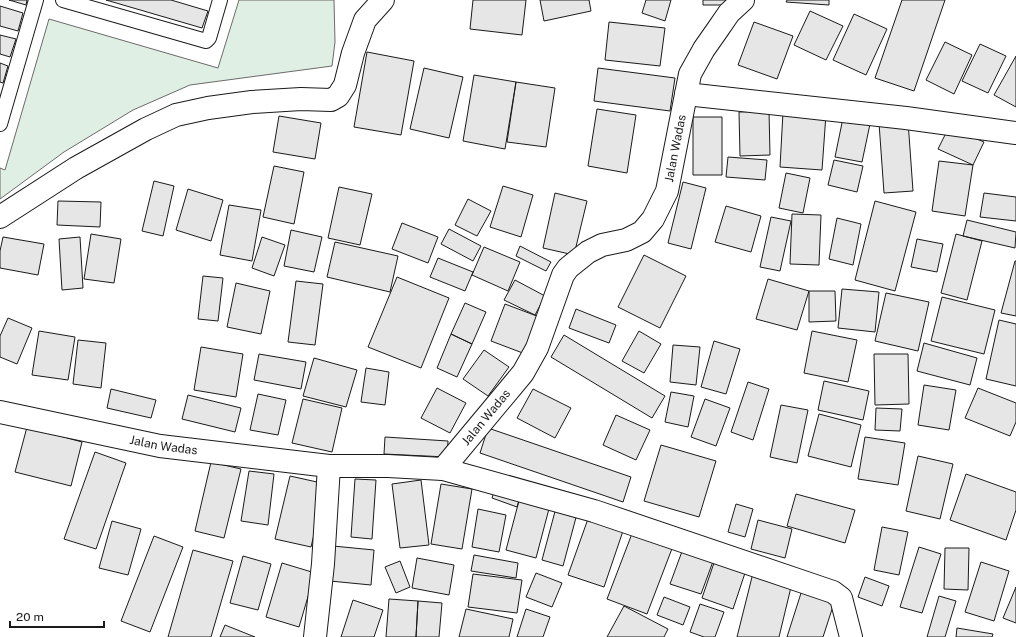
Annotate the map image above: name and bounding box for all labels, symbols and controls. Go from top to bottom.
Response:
street label: Jalan Wadas [662,113,689,183]
street label: Jalan Wadas [459,387,513,448]
street label: Jalan Wadas [128,433,198,457]
scale bar [10,603,104,629]
text: 20 m [16,610,44,624]

